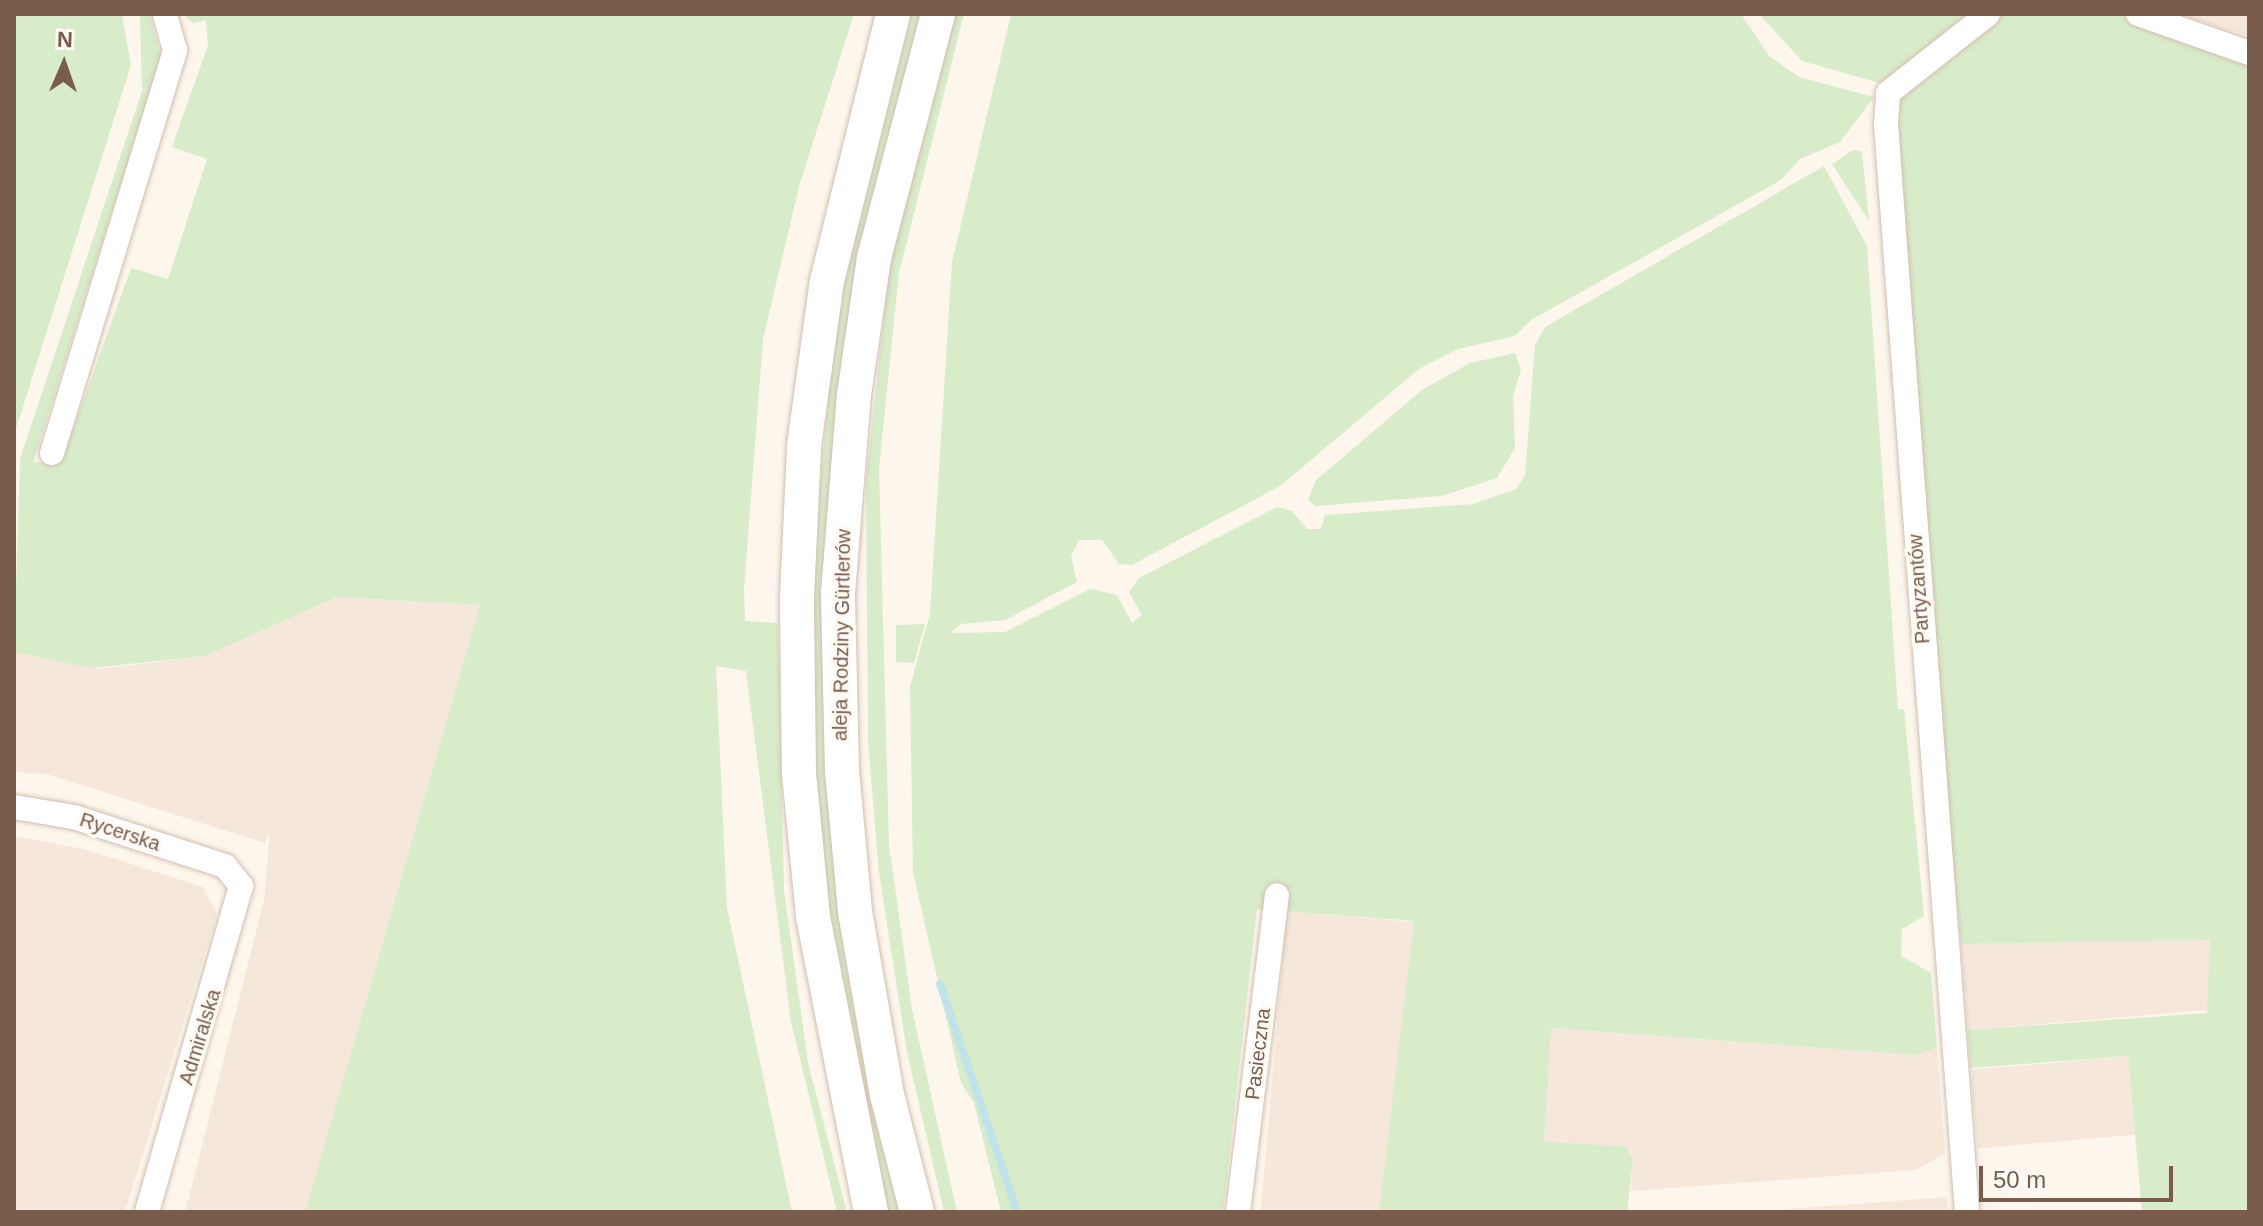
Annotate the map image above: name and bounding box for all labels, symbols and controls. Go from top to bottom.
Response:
north arrow [24,24,104,104]
text: N [56,27,73,52]
street label: aleja Rodziny Gürtlerów [828,529,856,741]
street label: Partyzantów [1903,533,1935,645]
street label: Rycerska [77,808,163,856]
street label: Admiralska [174,986,226,1088]
street label: Pasieczna [1240,1007,1276,1101]
scale bar [1983,1150,2177,1200]
text: 50 m [1993,1166,2046,1193]

